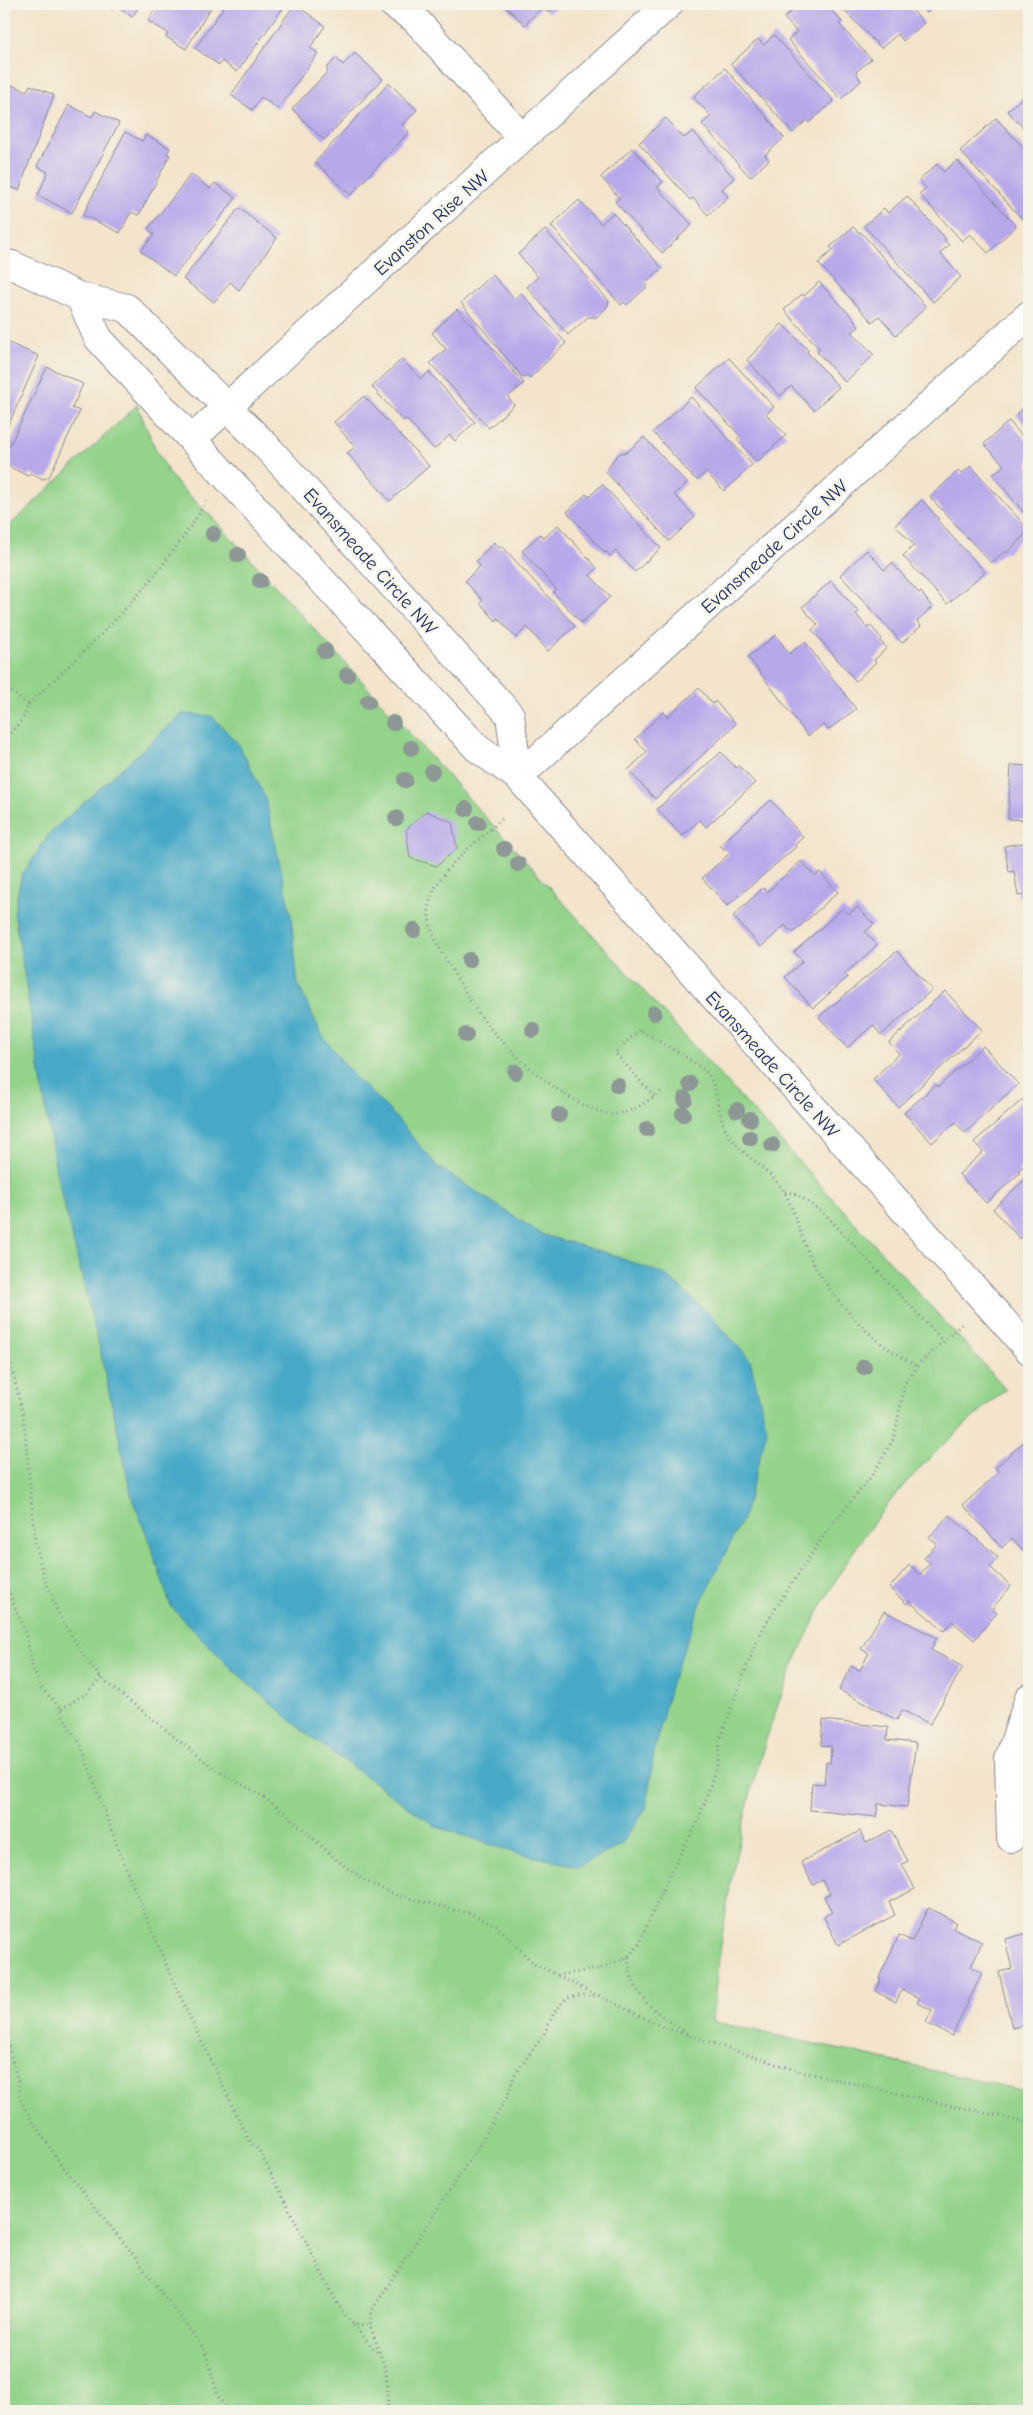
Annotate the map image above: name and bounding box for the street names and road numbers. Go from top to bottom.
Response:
street label: Evanston Rise NW [370,165,494,280]
street label: Evansmeade Circle NW [697,475,853,618]
street label: Evansmeade Circle NW [299,484,442,640]
street label: Evansmeade Circle NW [701,987,844,1143]

